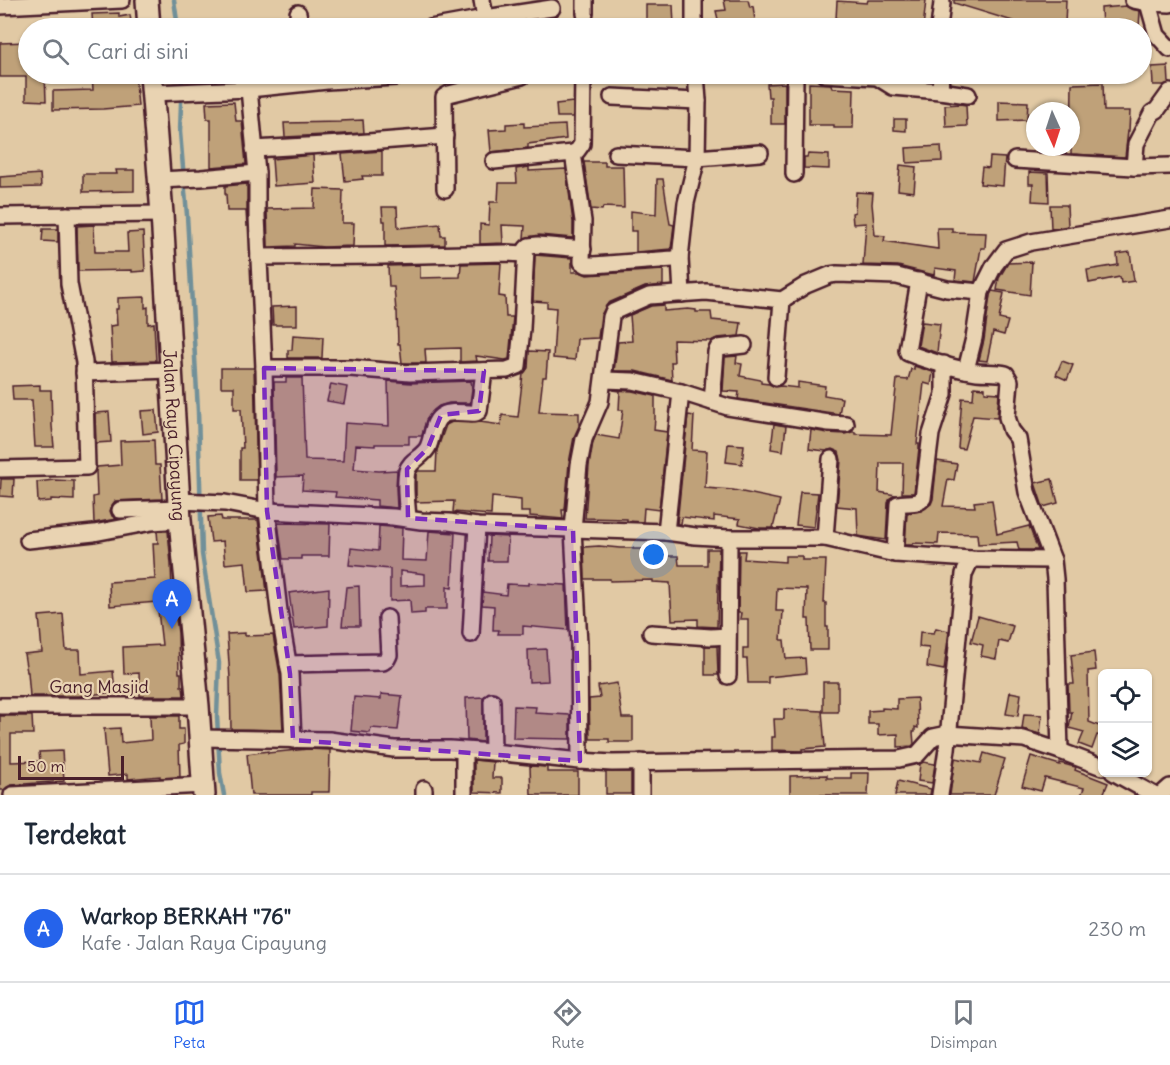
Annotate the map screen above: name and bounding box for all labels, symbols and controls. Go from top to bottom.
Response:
search box [18,18,1152,84]
icon: search [39,35,72,68]
text: Cari di sini [87,37,189,65]
north arrow [1026,102,1080,156]
street label: Jalan Raya Cipayung [158,348,192,522]
your location [639,540,668,569]
pin: A [152,580,192,629]
map controls [1098,669,1152,777]
button: locate [1098,669,1152,723]
street label: Gang Masjid [49,675,149,698]
button: layers [1098,723,1152,777]
scale bar [18,753,124,780]
text: 50 m [27,756,65,776]
text: Terdekat [24,818,126,851]
text: Warkop BERKAH "76" [81,902,291,930]
text: A [37,916,50,941]
text: 230 m [1088,916,1146,941]
text: Kafe · Jalan Raya Cipayung [81,930,327,955]
tab: Peta [173,996,206,1052]
tab: Rute [551,996,584,1052]
tab: Disimpan [930,996,997,1052]

